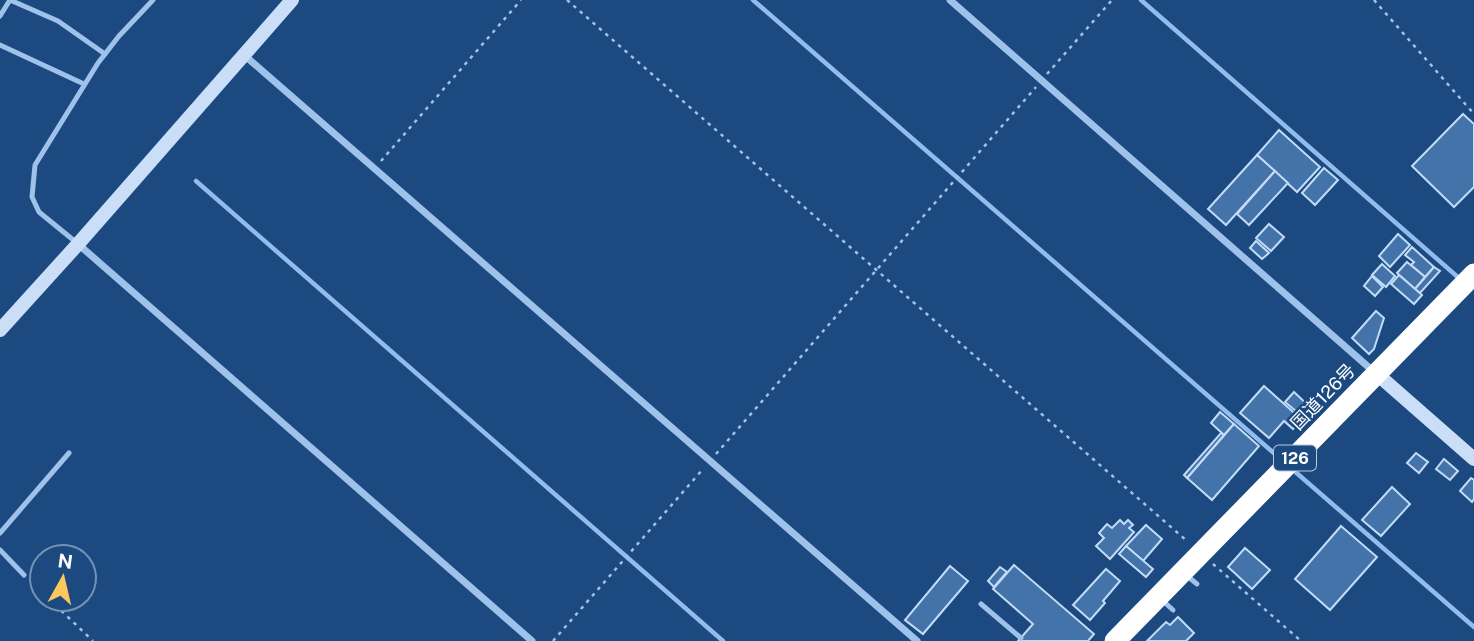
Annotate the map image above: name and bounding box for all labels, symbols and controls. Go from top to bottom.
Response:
street label: 国道126号 [1286,359,1359,434]
road number: 126 [1274,446,1316,471]
north arrow [28,543,98,613]
text: N [56,549,74,573]

